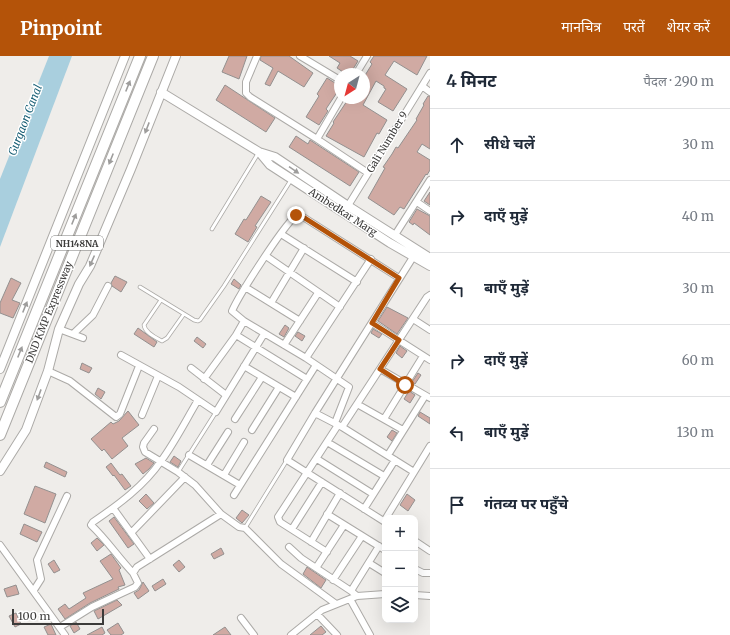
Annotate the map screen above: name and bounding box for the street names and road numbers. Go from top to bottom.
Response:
street label: Gali Number 9 [364,109,410,175]
street label: Ambedkar Marg [306,185,380,239]
road number: NH148NA [51,236,103,250]
street label: DND KMP Expressway [23,259,75,365]

